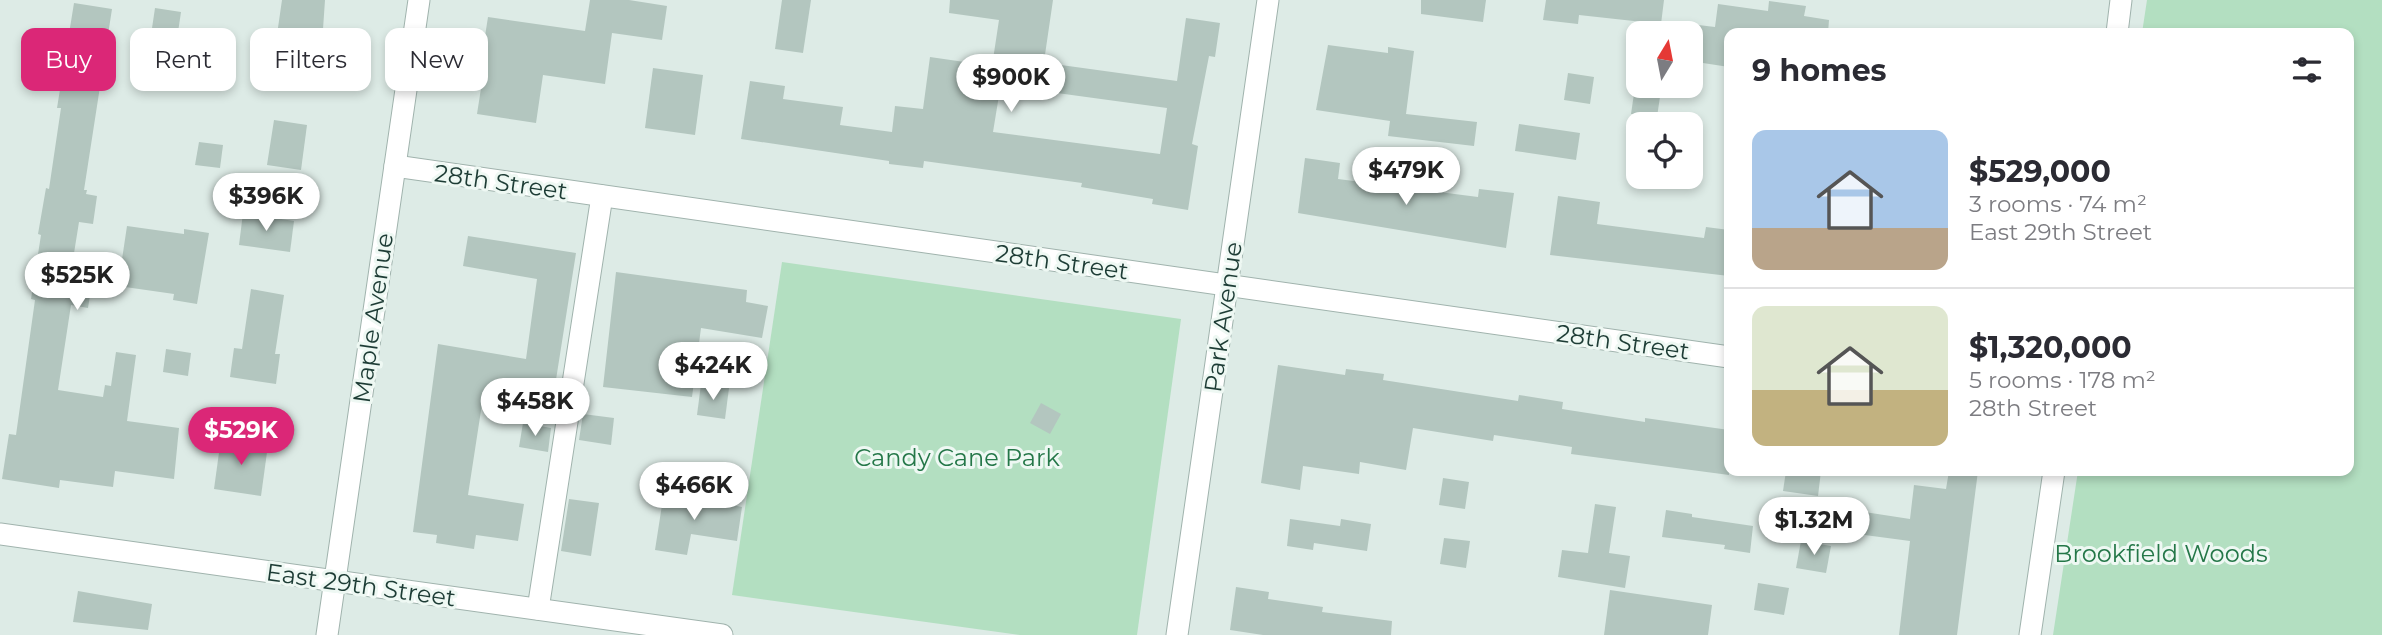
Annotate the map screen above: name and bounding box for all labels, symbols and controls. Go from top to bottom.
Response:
north arrow [1626,21,1703,98]
map controls [1626,21,1703,189]
chip: Buy [21,28,116,91]
chip: Rent [130,28,236,91]
chip: Filters [250,28,371,91]
chip: New [385,28,488,91]
icon: filters [2288,51,2326,89]
text: 9 homes [1752,52,1887,89]
pin: $900K [962,54,1060,114]
text: $900K [972,63,1050,91]
button: locate [1626,112,1703,189]
pin: $479K [1357,148,1455,207]
text: $529,000 [1969,153,2111,190]
text: $479K [1368,156,1444,184]
street label: 28th Street [433,158,569,206]
icon: home [1808,158,1892,242]
pin: $396K [217,174,315,233]
text: $396K [229,182,303,210]
text: 3 rooms · 74 m² [1969,190,2147,218]
text: East 29th Street [1969,218,2152,246]
street label: Maple Avenue [347,231,399,405]
street label: 28th Street [994,238,1130,286]
street label: Park Avenue [1198,240,1248,394]
pin: $525K [28,252,126,312]
text: $525K [41,261,113,289]
street label: 28th Street [1555,318,1691,366]
text: $1,320,000 [1969,329,2132,366]
icon: home [1808,334,1892,418]
pin: $424K [664,342,762,402]
text: $424K [675,351,751,379]
text: 5 rooms · 178 m² [1969,366,2156,394]
pin: $458K [486,378,584,438]
text: $458K [497,387,573,415]
text: 28th Street [1969,394,2097,422]
pin: $529K [192,407,290,467]
text: $529K [204,416,278,444]
park label: Candy Cane Park [854,443,1060,472]
pin: $466K [645,462,743,522]
text: $466K [655,471,733,499]
pin: $1.32M [1757,498,1871,557]
text: $1.32M [1775,506,1853,534]
park label: Brookfield Woods [2054,539,2268,568]
street label: East 29th Street [264,557,458,613]

